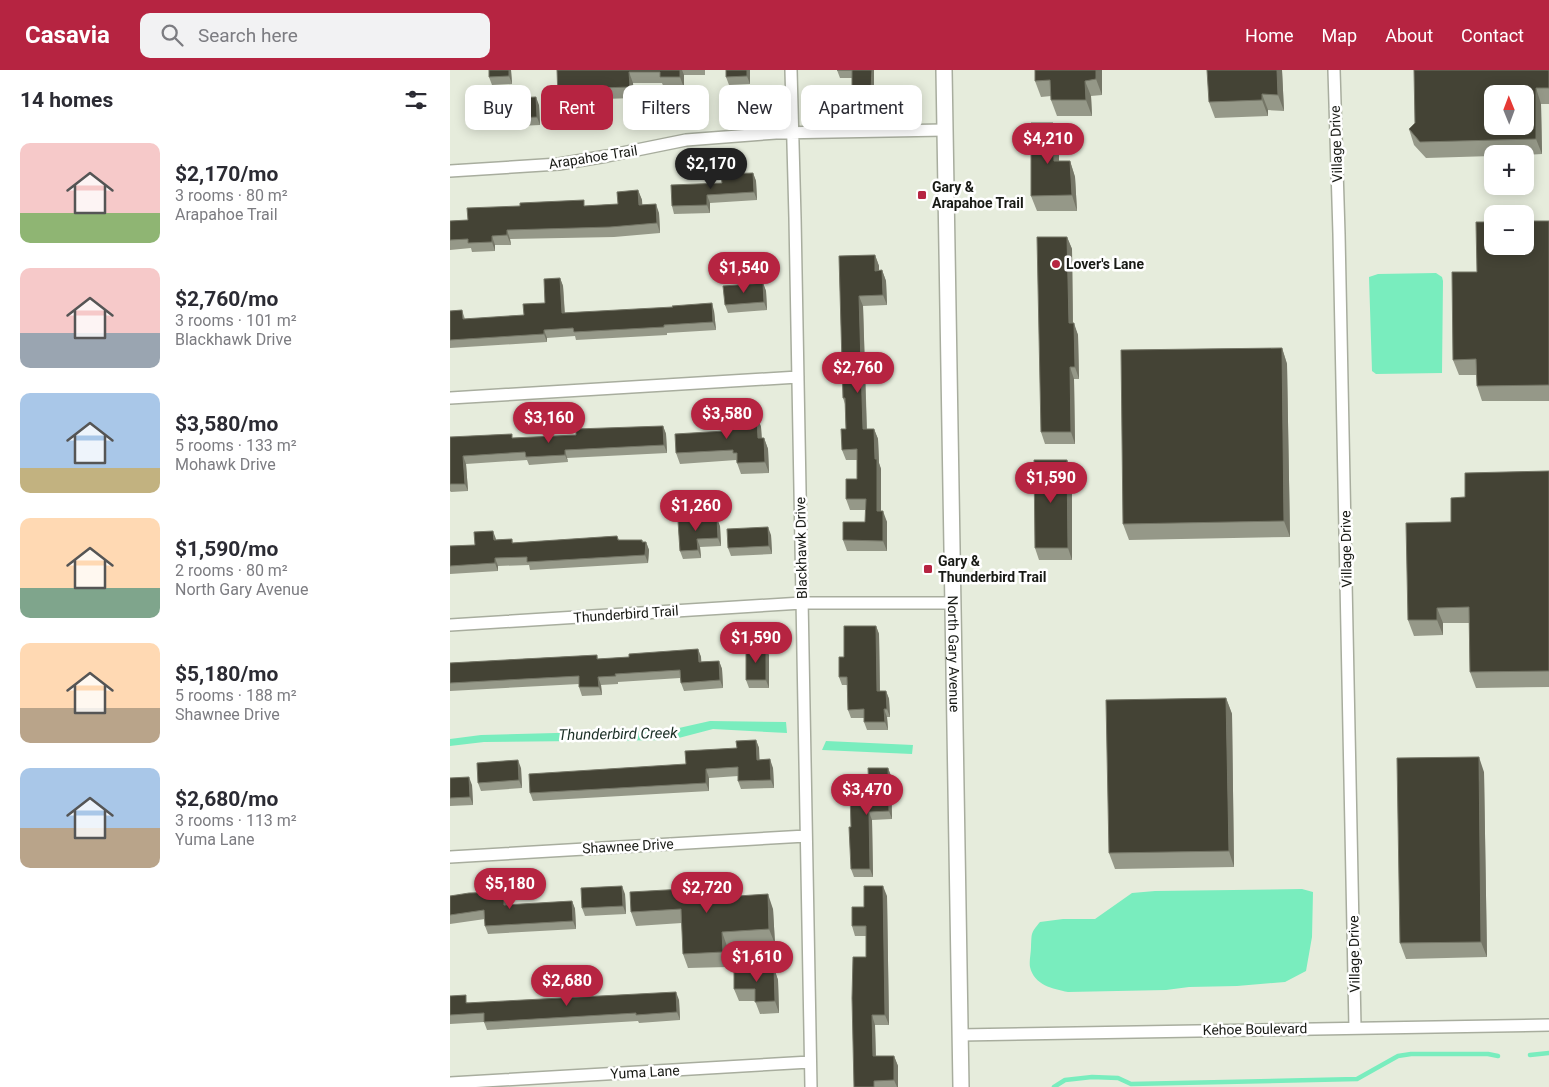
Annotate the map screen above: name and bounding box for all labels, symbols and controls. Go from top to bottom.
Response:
search box [140,13,490,58]
text: Casavia [25,21,110,49]
icon: search [158,21,186,49]
text: Search here [198,24,298,47]
text: Home [1245,25,1294,46]
text: Map [1322,25,1357,46]
text: About [1385,25,1433,46]
text: Contact [1461,25,1524,46]
chip: Buy [465,85,531,130]
chip: Rent [541,85,613,130]
chip: Filters [623,85,709,130]
chip: New [719,85,791,130]
chip: Apartment [801,85,922,130]
north arrow [1484,85,1534,135]
map controls [1484,85,1534,255]
icon: filters [402,86,430,114]
text: 14 homes [20,88,113,112]
street label: Village Drive [1327,105,1345,183]
pin: $4,210 [1007,122,1089,165]
text: $4,210 [1023,129,1073,148]
street label: Arapahoe Trail [547,142,639,172]
button: + [1484,145,1534,195]
pin: $2,170 [670,148,752,190]
text: $2,170 [686,154,736,173]
text: $2,170/mo [175,162,278,186]
icon: home [60,163,120,223]
place label: Gary & Arapahoe Trail [932,179,1024,211]
text: 3 rooms · 80 m² [175,186,288,205]
marker: Gary & Arapahoe Trail [916,189,928,201]
text: Arapahoe Trail [175,205,278,224]
button: − [1484,205,1534,255]
pin: $1,540 [703,252,785,294]
place label: Lover's Lane [1066,256,1144,272]
text: $1,540 [719,258,769,277]
marker: Lover's Lane [1050,258,1062,270]
text: $2,760/mo [175,287,278,311]
icon: home [60,288,120,348]
text: 3 rooms · 101 m² [175,311,297,330]
text: Blackhawk Drive [175,330,292,349]
pin: $2,760 [817,352,899,394]
text: $2,760 [833,358,883,377]
pin: $3,580 [686,398,768,440]
pin: $3,160 [508,402,590,444]
text: $3,580 [702,404,752,423]
text: $3,160 [524,408,574,427]
text: $3,580/mo [175,412,278,436]
icon: home [60,413,120,473]
text: 5 rooms · 133 m² [175,436,297,455]
text: Mohawk Drive [175,455,276,474]
pin: $1,590 [1010,462,1092,504]
text: $1,590 [1026,468,1076,487]
pin: $1,260 [655,490,737,532]
text: $1,260 [671,496,721,515]
street label: Blackhawk Drive [792,497,810,599]
street label: Village Drive [1337,510,1355,588]
text: $1,590/mo [175,537,278,561]
icon: home [60,538,120,598]
place label: Gary & Thunderbird Trail [938,553,1046,585]
text: 2 rooms · 80 m² [175,561,288,580]
marker: Gary & Thunderbird Trail [922,563,934,575]
text: North Gary Avenue [175,580,308,599]
street label: North Gary Avenue [945,595,963,712]
street label: Thunderbird Trail [573,602,679,626]
pin: $1,590 [715,622,797,664]
text: $1,590 [731,628,781,647]
text: $5,180/mo [175,662,278,686]
icon: home [60,663,120,723]
text: 5 rooms · 188 m² [175,686,297,705]
text: Shawnee Drive [175,705,280,724]
water label: Thunderbird Creek [558,724,678,744]
pin: $3,470 [826,774,908,816]
text: $3,470 [842,780,892,799]
text: $2,680/mo [175,787,278,811]
icon: home [60,788,120,848]
text: 3 rooms · 113 m² [175,811,297,830]
text: Yuma Lane [175,830,254,849]
street label: Shawnee Drive [582,836,674,856]
pin: $5,180 [469,868,551,910]
pin: $2,720 [666,872,748,914]
text: $5,180 [485,874,535,893]
text: $2,720 [682,878,732,897]
street label: Village Drive [1345,915,1363,993]
pin: $1,610 [716,940,798,983]
text: $1,610 [732,947,782,966]
pin: $2,680 [526,964,608,1007]
text: $2,680 [542,971,592,990]
street label: Kehoe Boulevard [1203,1020,1307,1038]
street label: Yuma Lane [610,1062,680,1082]

